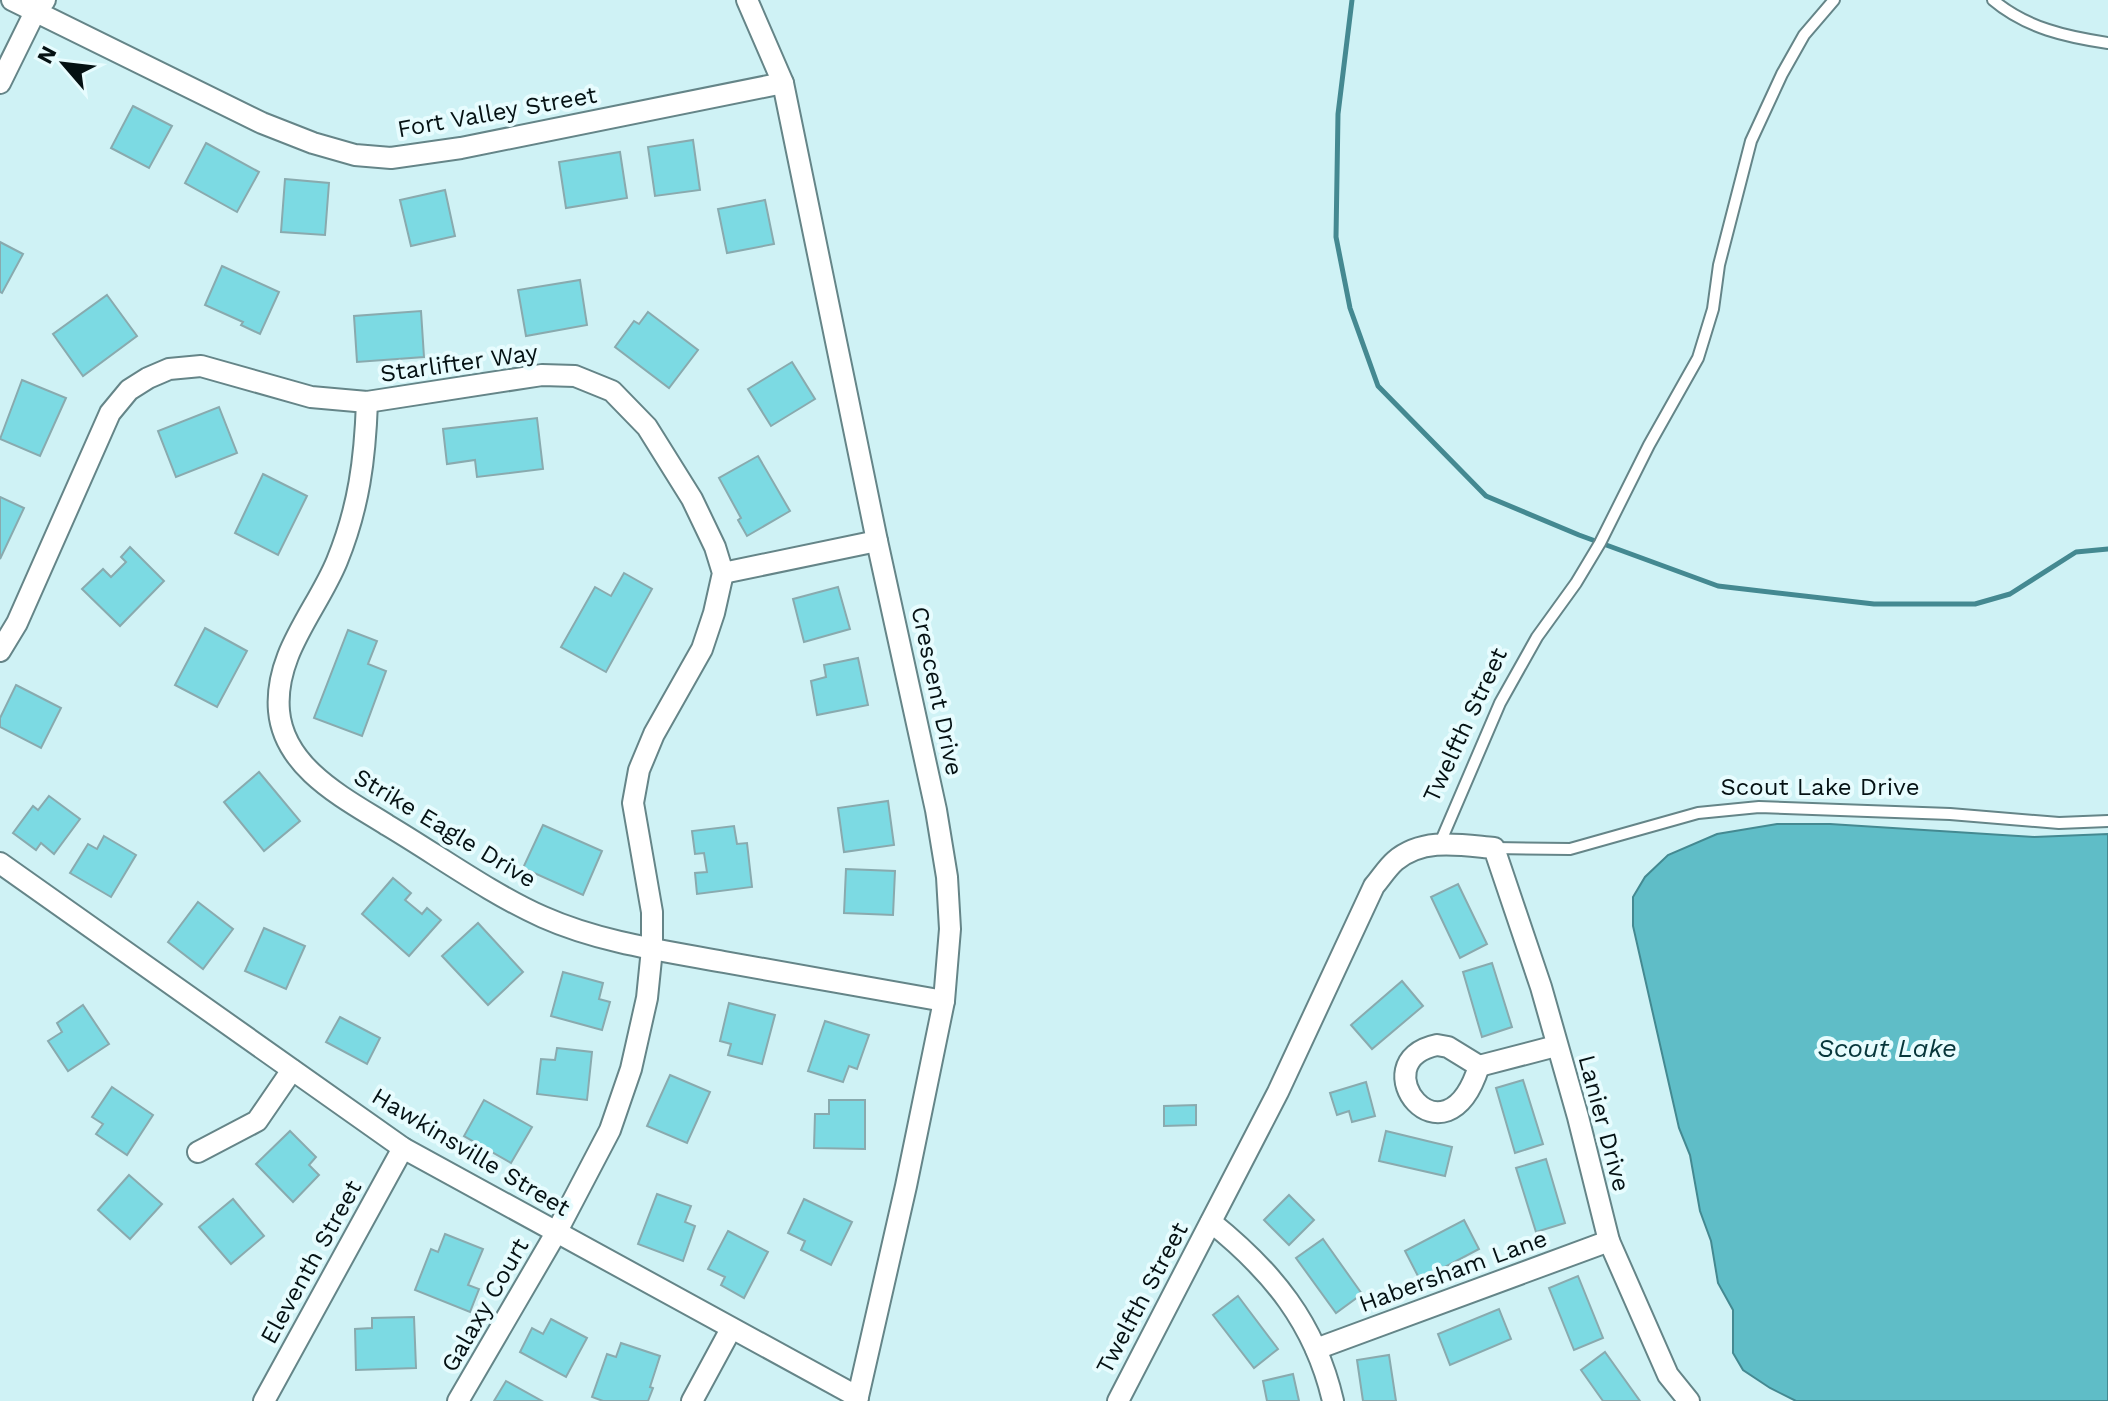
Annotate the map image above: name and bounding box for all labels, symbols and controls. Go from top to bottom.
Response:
north arrow [24,24,104,104]
text: N [32,42,62,68]
street label: Fort Valley Street [395,81,599,143]
street label: Starlifter Way [378,338,540,388]
street label: Crescent Drive [905,604,969,778]
street label: Twelfth Street [1417,643,1513,807]
street label: Strike Eagle Drive [349,763,541,893]
street label: Scout Lake Drive [1720,773,1920,801]
water label: Scout Lake [1817,1033,1957,1063]
street label: Lanier Drive [1572,1052,1636,1194]
street label: Hawkinsville Street [367,1082,575,1222]
street label: Eleventh Street [255,1175,367,1349]
street label: Twelfth Street [1090,1218,1194,1378]
street label: Habersham Lane [1355,1224,1551,1318]
street label: Galaxy Court [436,1233,534,1377]

